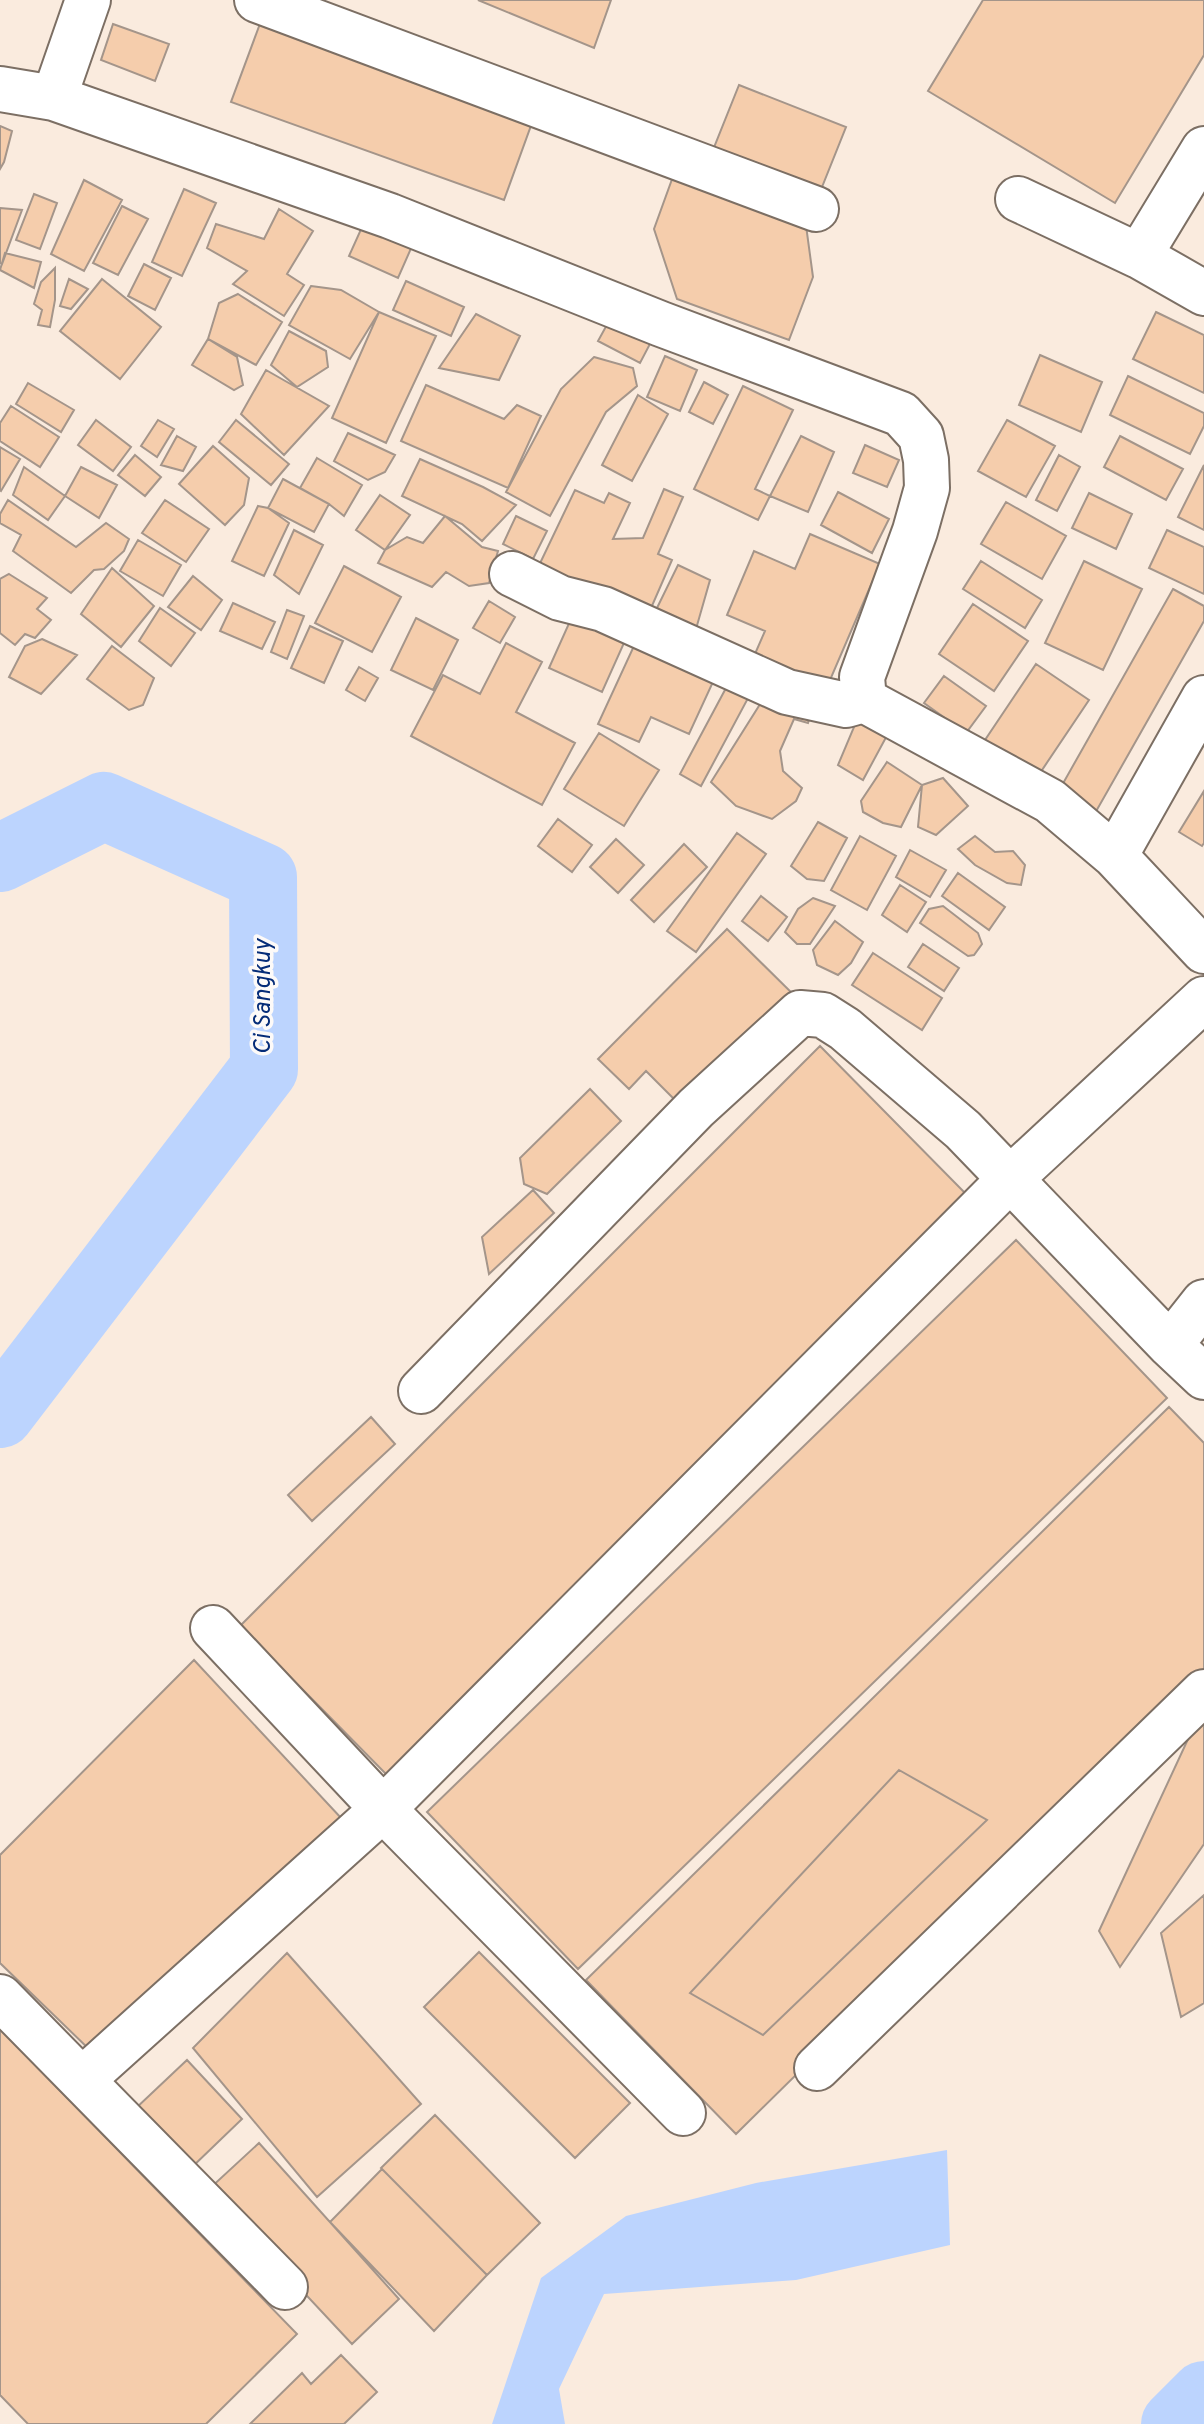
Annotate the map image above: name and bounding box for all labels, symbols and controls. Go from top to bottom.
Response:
water label: Ci Sangkuy [249,938,279,1055]

